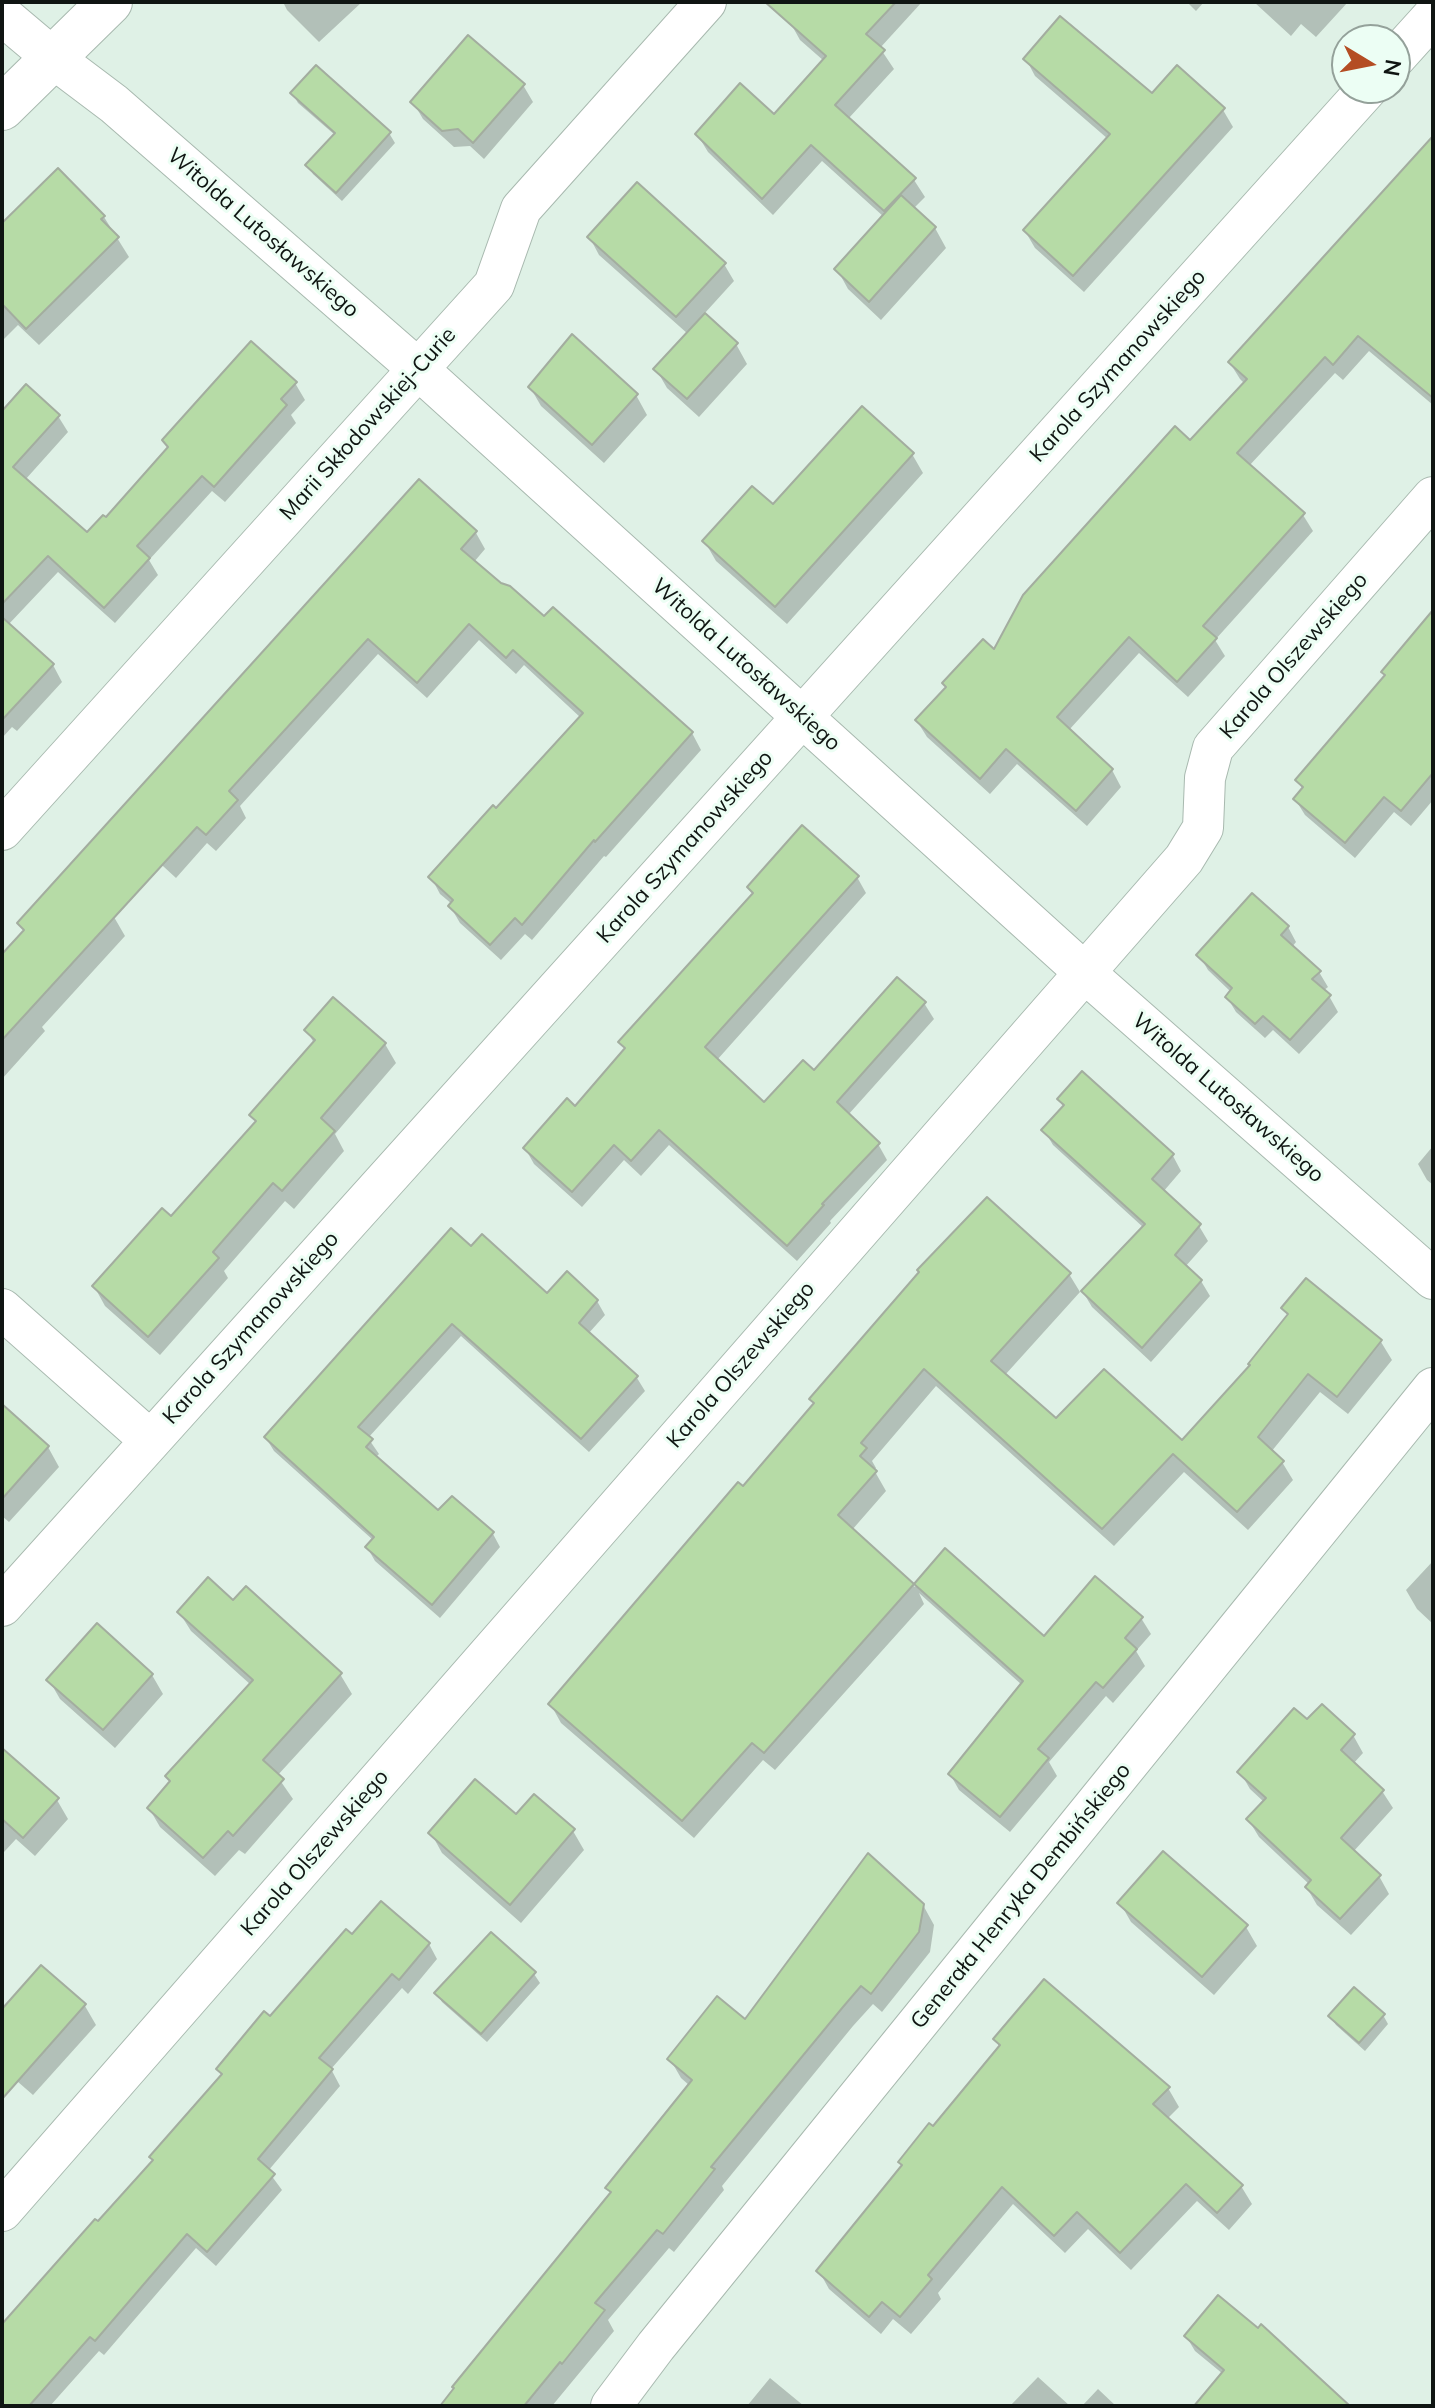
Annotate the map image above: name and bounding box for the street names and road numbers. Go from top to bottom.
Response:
street label: Witolda Lutosławskiego [162,143,364,323]
street label: Karola Szymanowskiego [1024,264,1212,468]
street label: Marii Skłodowskiej-Curie [274,322,462,526]
street label: Karola Olszewskiego [1215,567,1373,745]
street label: Witolda Lutosławskiego [646,573,846,757]
street label: Karola Szymanowskiego [591,745,779,949]
street label: Witolda Lutosławskiego [1127,1008,1329,1188]
street label: Karola Szymanowskiego [157,1226,345,1430]
street label: Karola Olszewskiego [662,1276,820,1454]
street label: Generała Henryka Dembińskiego [905,1758,1137,2034]
street label: Karola Olszewskiego [236,1764,394,1942]

